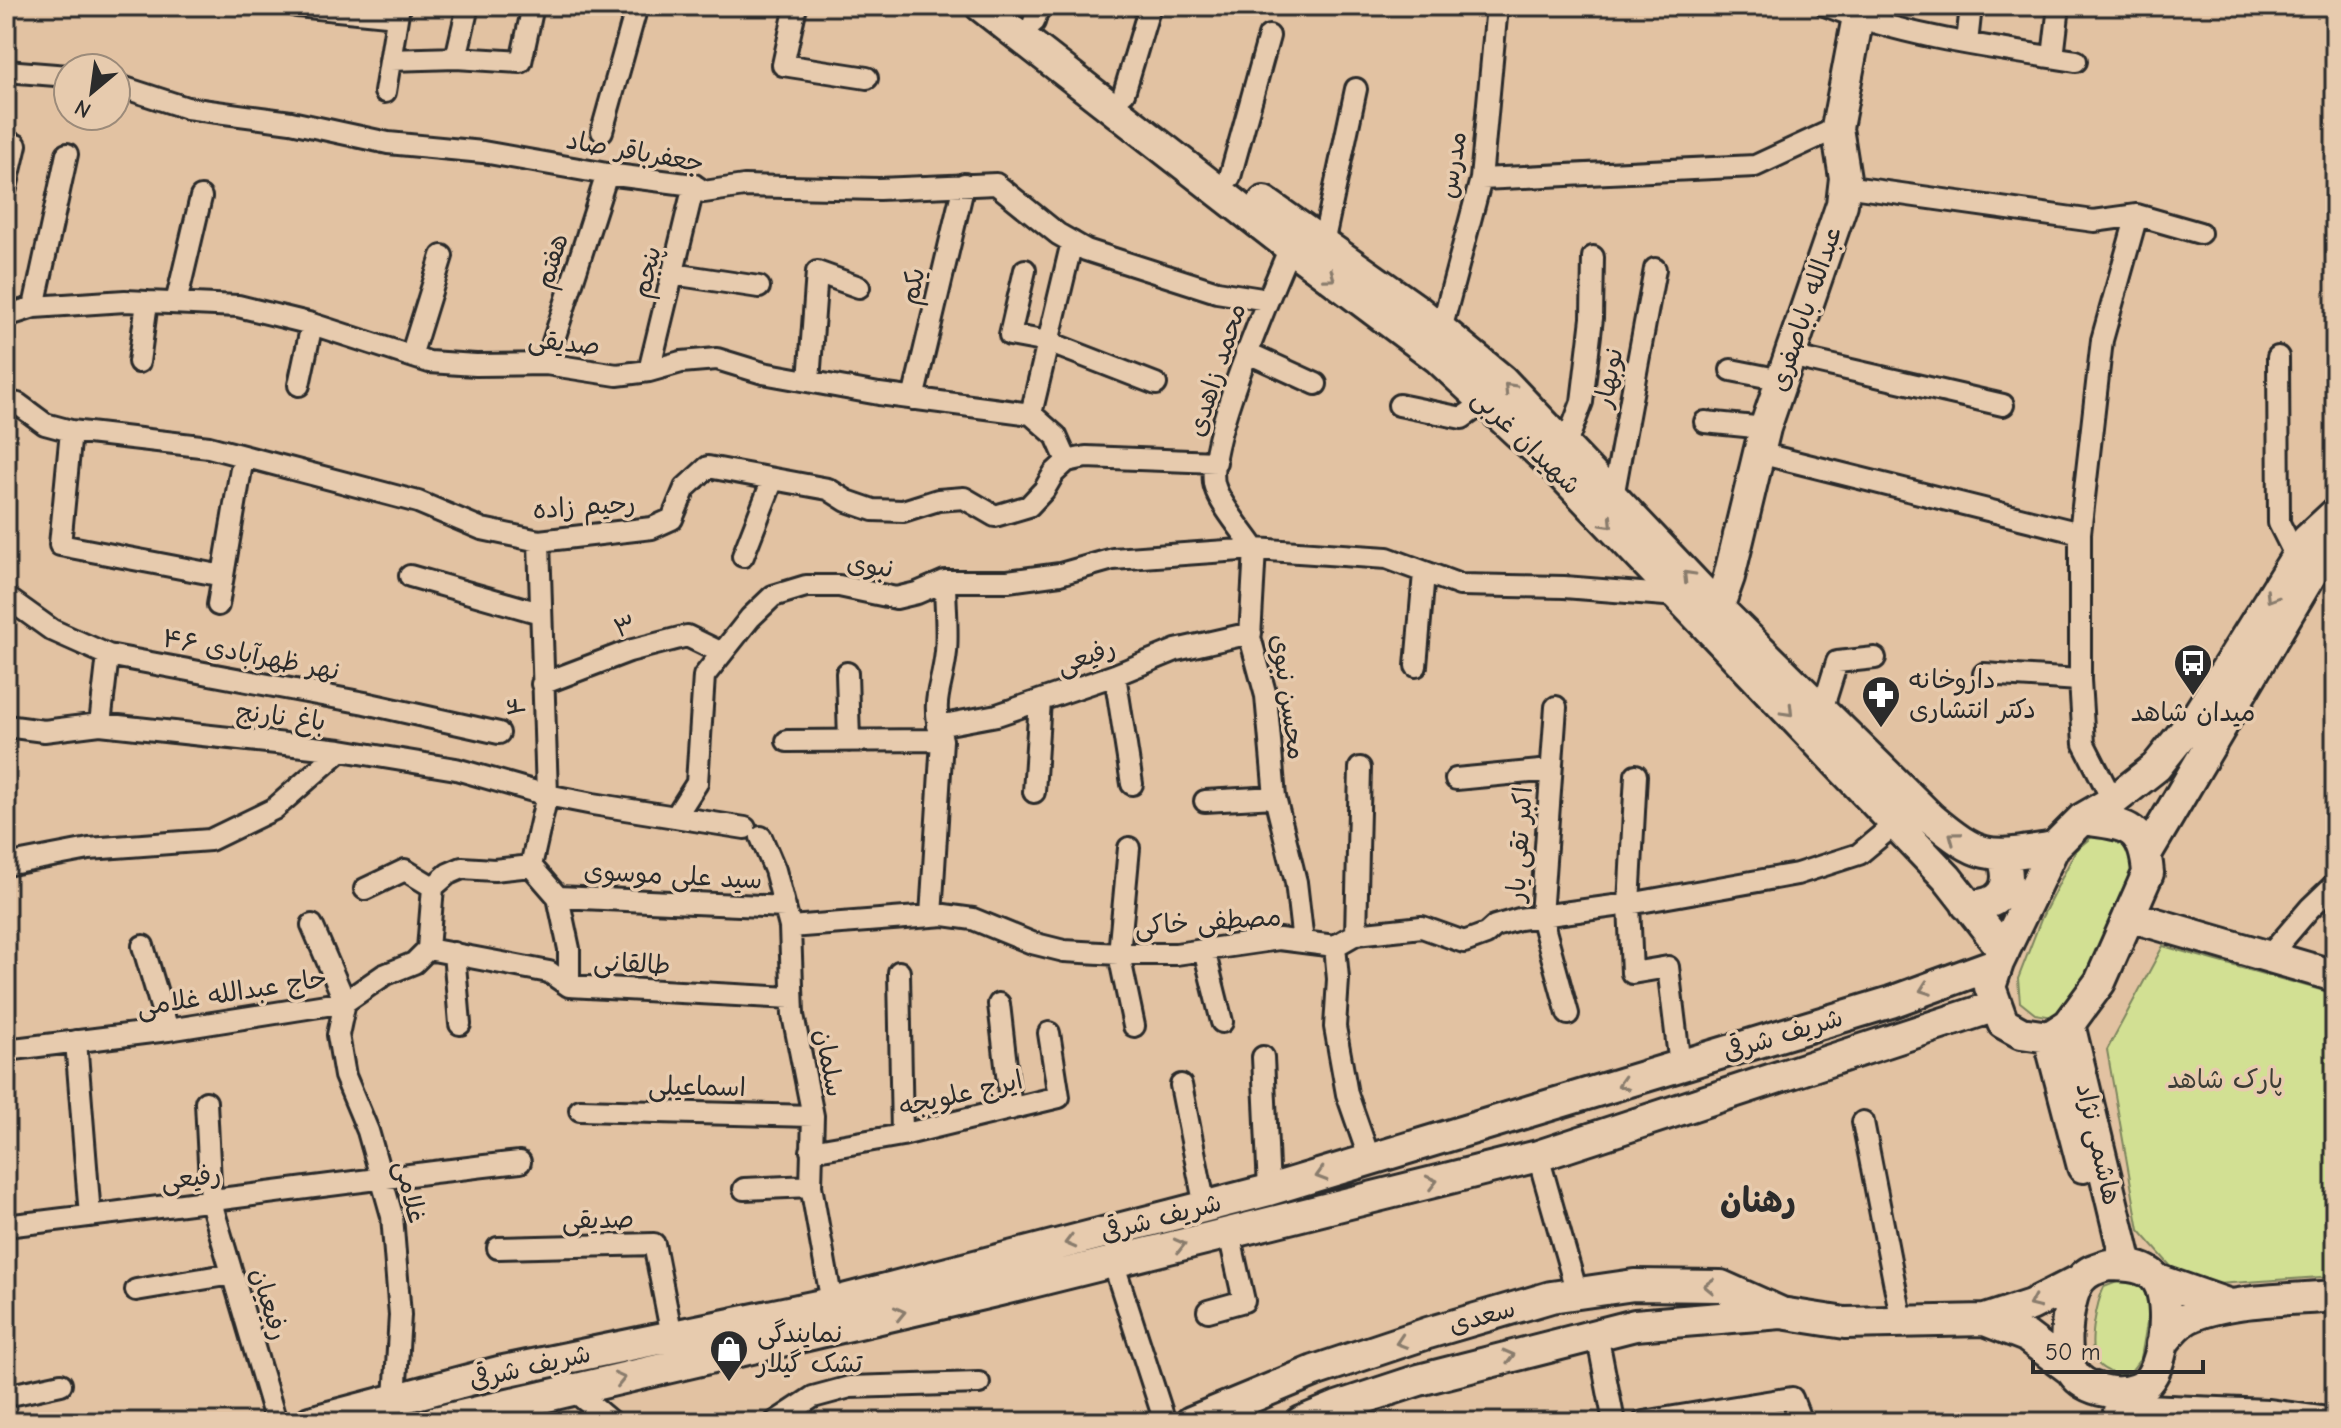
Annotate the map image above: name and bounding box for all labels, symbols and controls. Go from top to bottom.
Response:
north arrow [52,52,132,132]
text: N [70,94,95,123]
street label: جعفرباقر صاد [564,125,706,179]
street label: مدرس [1433,129,1473,201]
street label: عبدالله باباصفری [1764,222,1848,396]
street label: هفتم [529,230,579,293]
street label: پنجم [626,243,672,302]
street label: یکم [894,265,936,308]
one-way arrow [1322,268,1336,282]
street label: محمد زاهدی [1181,300,1253,440]
street label: صدیقی [526,324,602,363]
street label: نوبهار [1588,346,1629,411]
street label: شهیدان غربی [1465,383,1586,502]
one-way arrow [1504,383,1518,397]
street label: رحیم زاده [532,488,637,530]
one-way arrow [1599,514,1614,528]
street label: نبوی [845,548,895,584]
one-way arrow [1683,571,1698,585]
one-way arrow [2265,588,2281,603]
street label: ۳ [610,610,640,644]
street label: نهر ظهرآبادی ۴۶ [160,623,342,687]
street label: محسن نبوی [1264,632,1312,762]
street label: رفیعی [1053,633,1120,682]
bus stop icon: میدان شاهد [2172,642,2214,697]
place label: داروخانه دکتر انتشاری [1909,665,2036,725]
pharmacy icon: داروخانه دکتر انتشاری [1860,674,1902,729]
street label: ۴ [502,696,532,716]
street label: باغ نارنج [234,697,327,739]
place label: میدان شاهد [2131,698,2255,728]
one-way arrow [1778,702,1792,717]
street label: اکبر تقی یار [1501,786,1540,904]
one-way arrow [1948,832,1963,846]
street label: سید علی موسوی [583,856,763,897]
street label: مصطفی خاکی [1134,902,1282,943]
street label: طالقانی [593,947,671,982]
street label: حاج عبدالله غلامی [135,963,330,1025]
one-way arrow [1919,980,1933,996]
street label: شریف شرقی [1719,1001,1847,1067]
street label: سلمان [808,1026,850,1100]
street label: ایرج علویجه [896,1065,1026,1125]
park label: پارک شاهد [2167,1065,2283,1096]
street label: اسماعیلی [648,1071,746,1104]
one-way arrow [1617,1075,1631,1091]
street label: هاشمی نژاد [2068,1080,2127,1208]
street label: غلامی [387,1158,432,1226]
street label: رفیعی [159,1159,223,1198]
one-way arrow [1314,1166,1328,1182]
one-way arrow [1425,1175,1439,1192]
district label: رهنان [1720,1181,1796,1221]
street label: شریف شرقی [1097,1186,1225,1249]
street label: صدیقی [562,1204,634,1237]
one-way arrow [1063,1232,1077,1249]
one-way arrow [1173,1238,1186,1255]
street label: رفیعیان [244,1264,294,1344]
one-way arrow [1702,1277,1715,1294]
street label: سعدی [1445,1293,1519,1341]
one-way arrow [2027,1293,2042,1309]
one-way arrow [893,1306,906,1323]
place label: نمایندگی تشک گیلار [755,1318,863,1379]
scale bar [2033,1324,2203,1374]
shop icon: نمایندگی تشک گیلار [708,1328,750,1383]
one-way arrow [1394,1333,1408,1349]
street label: شریف شرقی [466,1337,594,1396]
text: 50 m [2045,1338,2101,1366]
one-way arrow [1501,1349,1515,1365]
one-way arrow [612,1371,626,1388]

